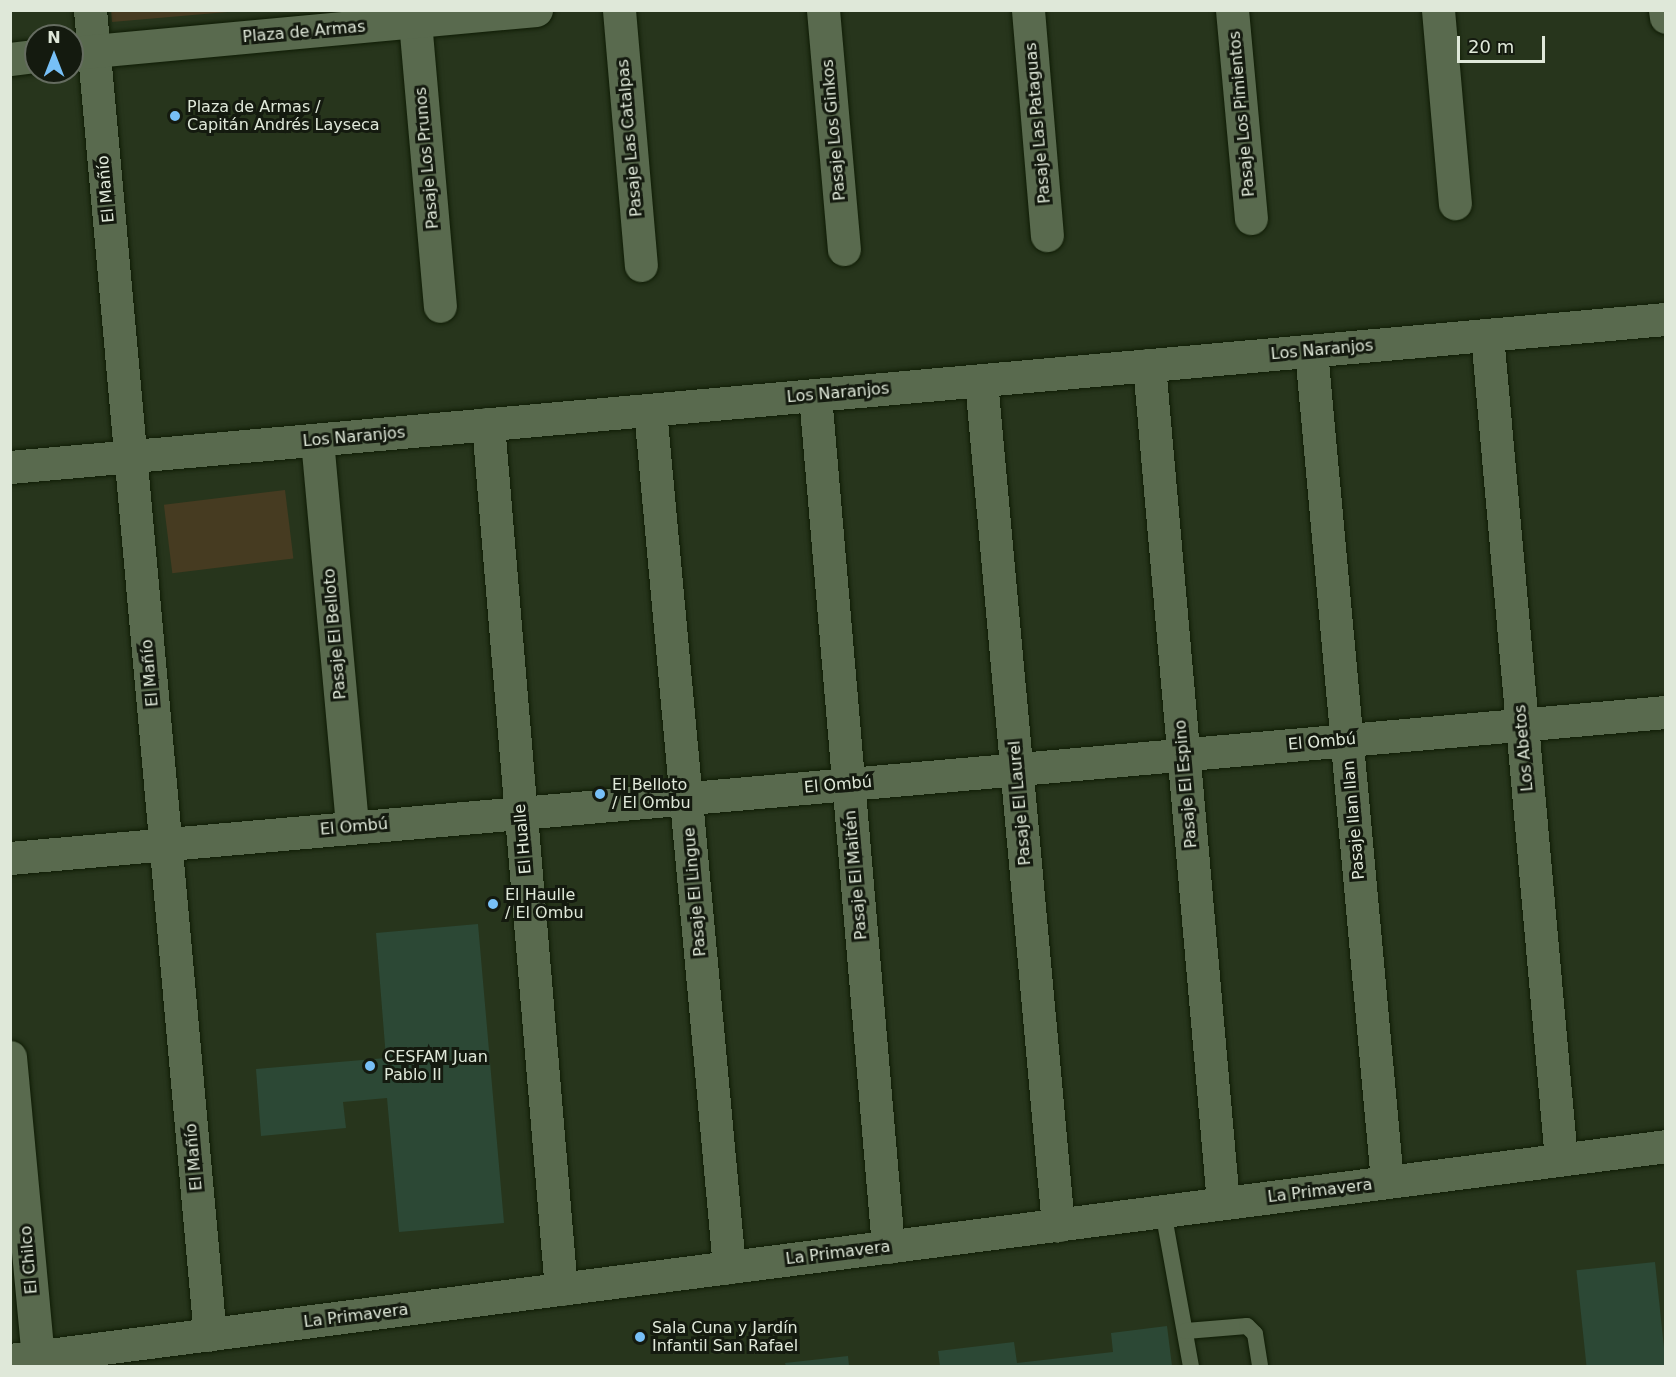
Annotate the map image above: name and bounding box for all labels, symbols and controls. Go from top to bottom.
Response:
street label: Plaza de Armas [242,17,366,47]
north arrow [24,24,84,84]
scale bar [1460,24,1548,62]
text: N [47,28,61,47]
street label: Pasaje Los Pimientos [1225,30,1259,198]
text: 20 m [1468,36,1514,57]
street label: Pasaje Las Pataguas [1021,42,1055,204]
street label: Pasaje Las Catalpas [614,58,646,218]
street label: Pasaje Los Ginkos [818,58,850,202]
street label: Pasaje Los Prunos [411,86,443,230]
place label: Plaza de Armas / Capitán Andrés Layseca [187,97,380,135]
marker: Plaza de Armas / Capitán Andrés Layseca [168,109,182,123]
street label: El Mañío [93,154,119,224]
street label: Los Naranjos [1270,336,1374,364]
street label: Los Naranjos [786,379,890,407]
street label: Los Naranjos [302,423,406,451]
street label: Pasaje El Belloto [320,568,350,700]
street label: El Mañío [137,638,163,708]
street label: Los Abetos [1511,704,1537,792]
street label: Pasaje El Espino [1171,719,1201,849]
street label: El Ombú [1287,729,1357,755]
street label: Pasaje El Laurel [1005,740,1035,866]
street label: Pasaje Ilan Ilan [1339,760,1369,880]
street label: El Ombú [803,772,873,798]
place label: El Belloto / El Ombu [612,775,691,813]
marker: El Belloto / El Ombu [593,787,607,801]
street label: El Hualle [510,803,536,875]
street label: Pasaje El Maitén [841,809,871,941]
street label: El Ombú [319,814,389,840]
street label: Pasaje El Lingue [680,827,710,957]
place label: El Haulle / El Ombu [505,885,584,923]
marker: El Haulle / El Ombu [486,897,500,911]
place label: CESFAM Juan Pablo II [384,1047,488,1085]
marker: CESFAM Juan Pablo II [361,1057,379,1075]
street label: El Mañío [181,1122,207,1192]
street label: La Primavera [1267,1175,1373,1207]
street label: El Chilco [16,1225,42,1295]
street label: La Primavera [785,1237,891,1269]
street label: La Primavera [303,1300,409,1332]
place label: Sala Cuna y Jardín Infantil San Rafael [652,1318,798,1356]
marker: Sala Cuna y Jardín Infantil San Rafael [633,1330,647,1344]

